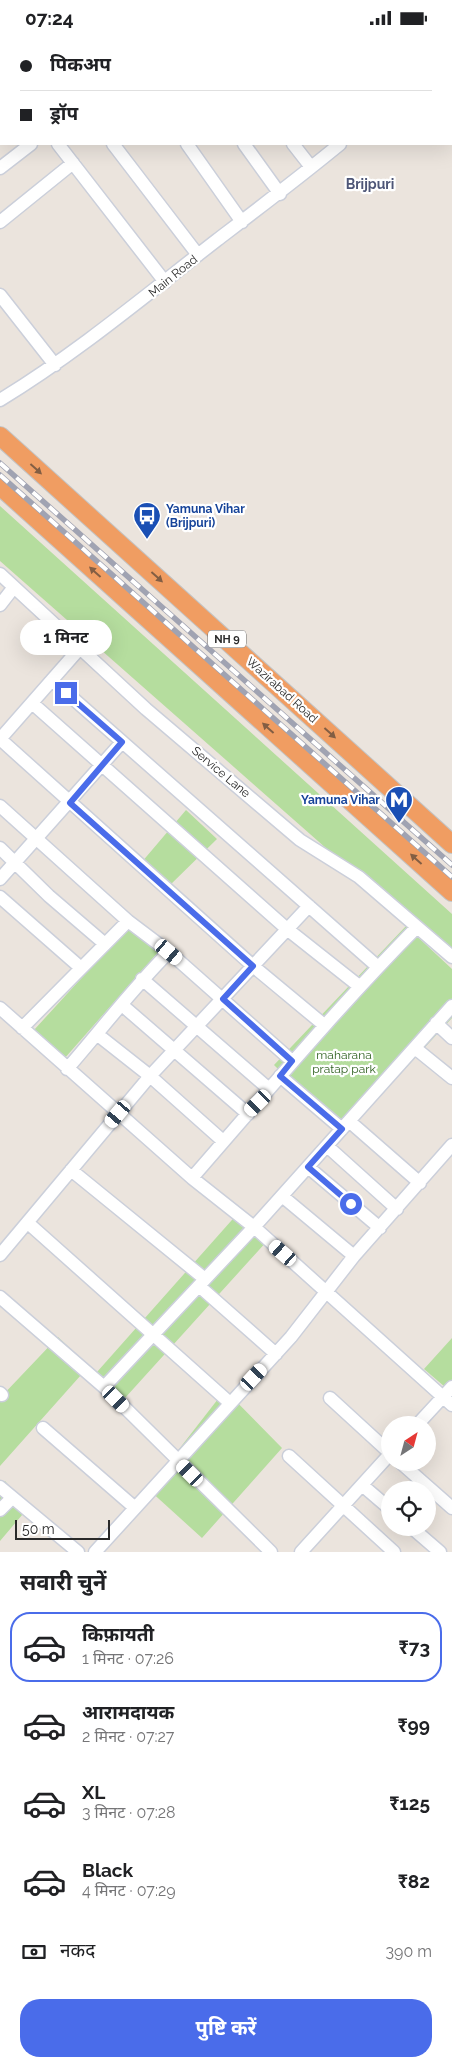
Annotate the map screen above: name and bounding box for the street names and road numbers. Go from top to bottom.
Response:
street label: Main Road [146,252,200,300]
road number: NH 9 [208,631,246,647]
street label: Wazirabad Road [244,654,320,726]
street label: Service Lane [189,744,253,800]

